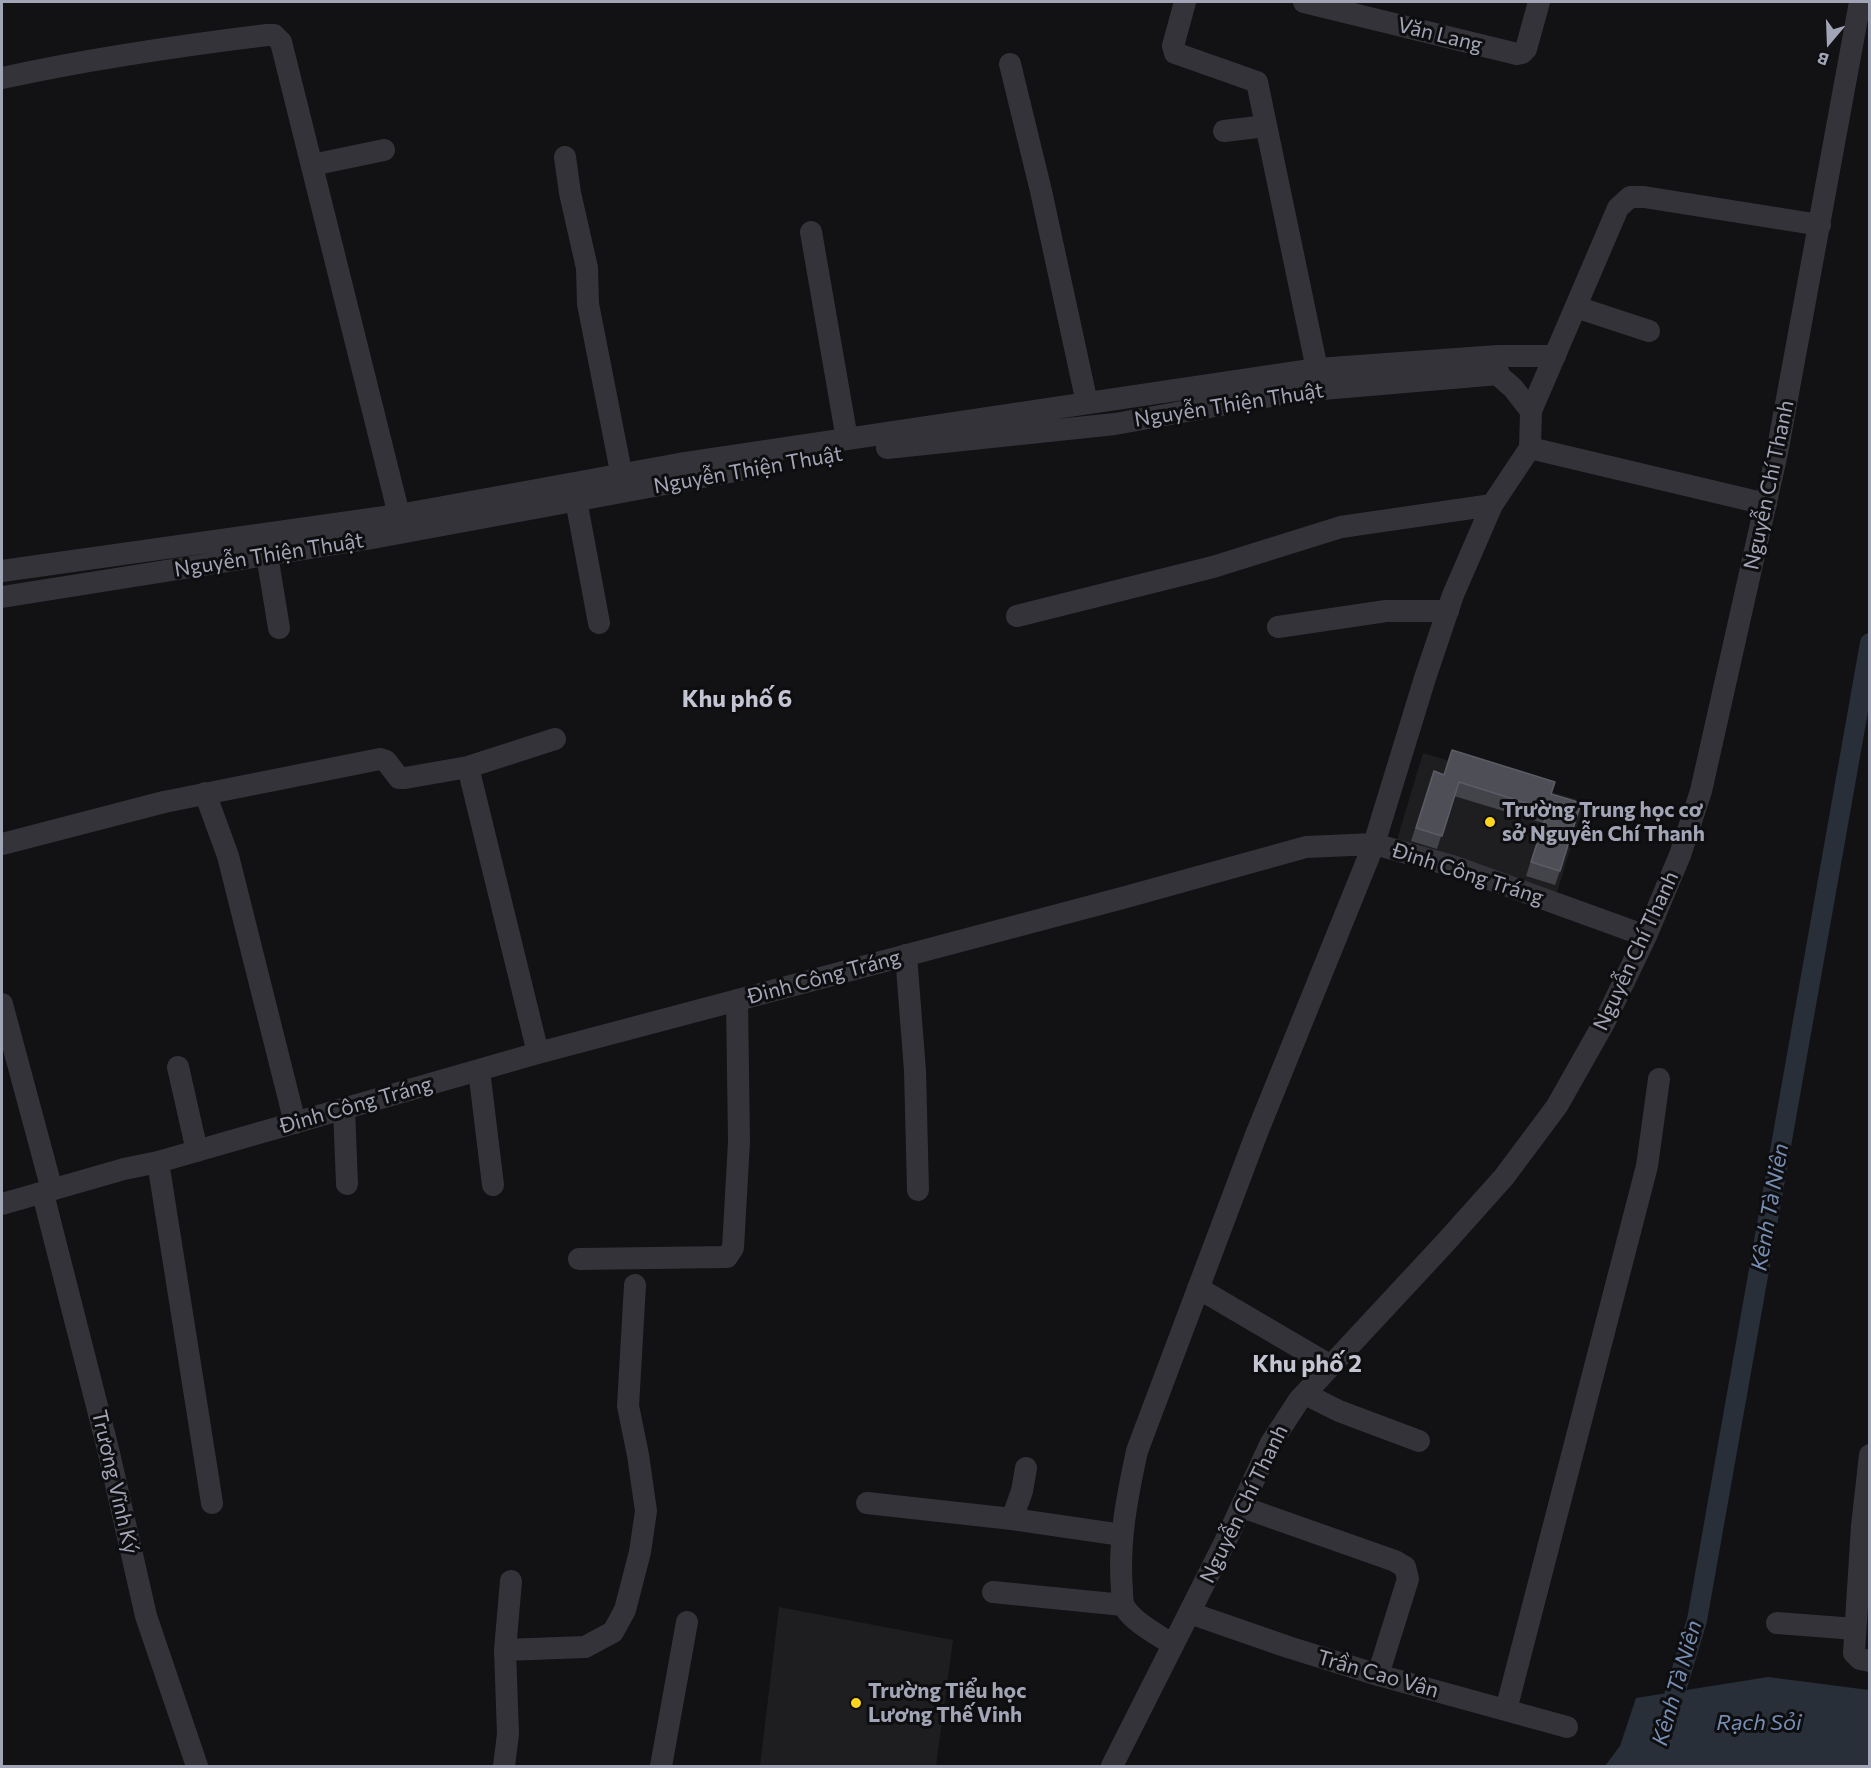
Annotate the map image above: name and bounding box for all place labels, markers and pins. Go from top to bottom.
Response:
place label: Trường Trung học cơ sở Nguyễn Chí Thanh [1502,797,1705,847]
marker: Trường Trung học cơ sở Nguyễn Chí Thanh [1483,815,1497,829]
place label: Trường Tiểu học Lương Thế Vinh [868,1678,1026,1728]
marker: Trường Tiểu học Lương Thế Vinh [849,1696,863,1710]

